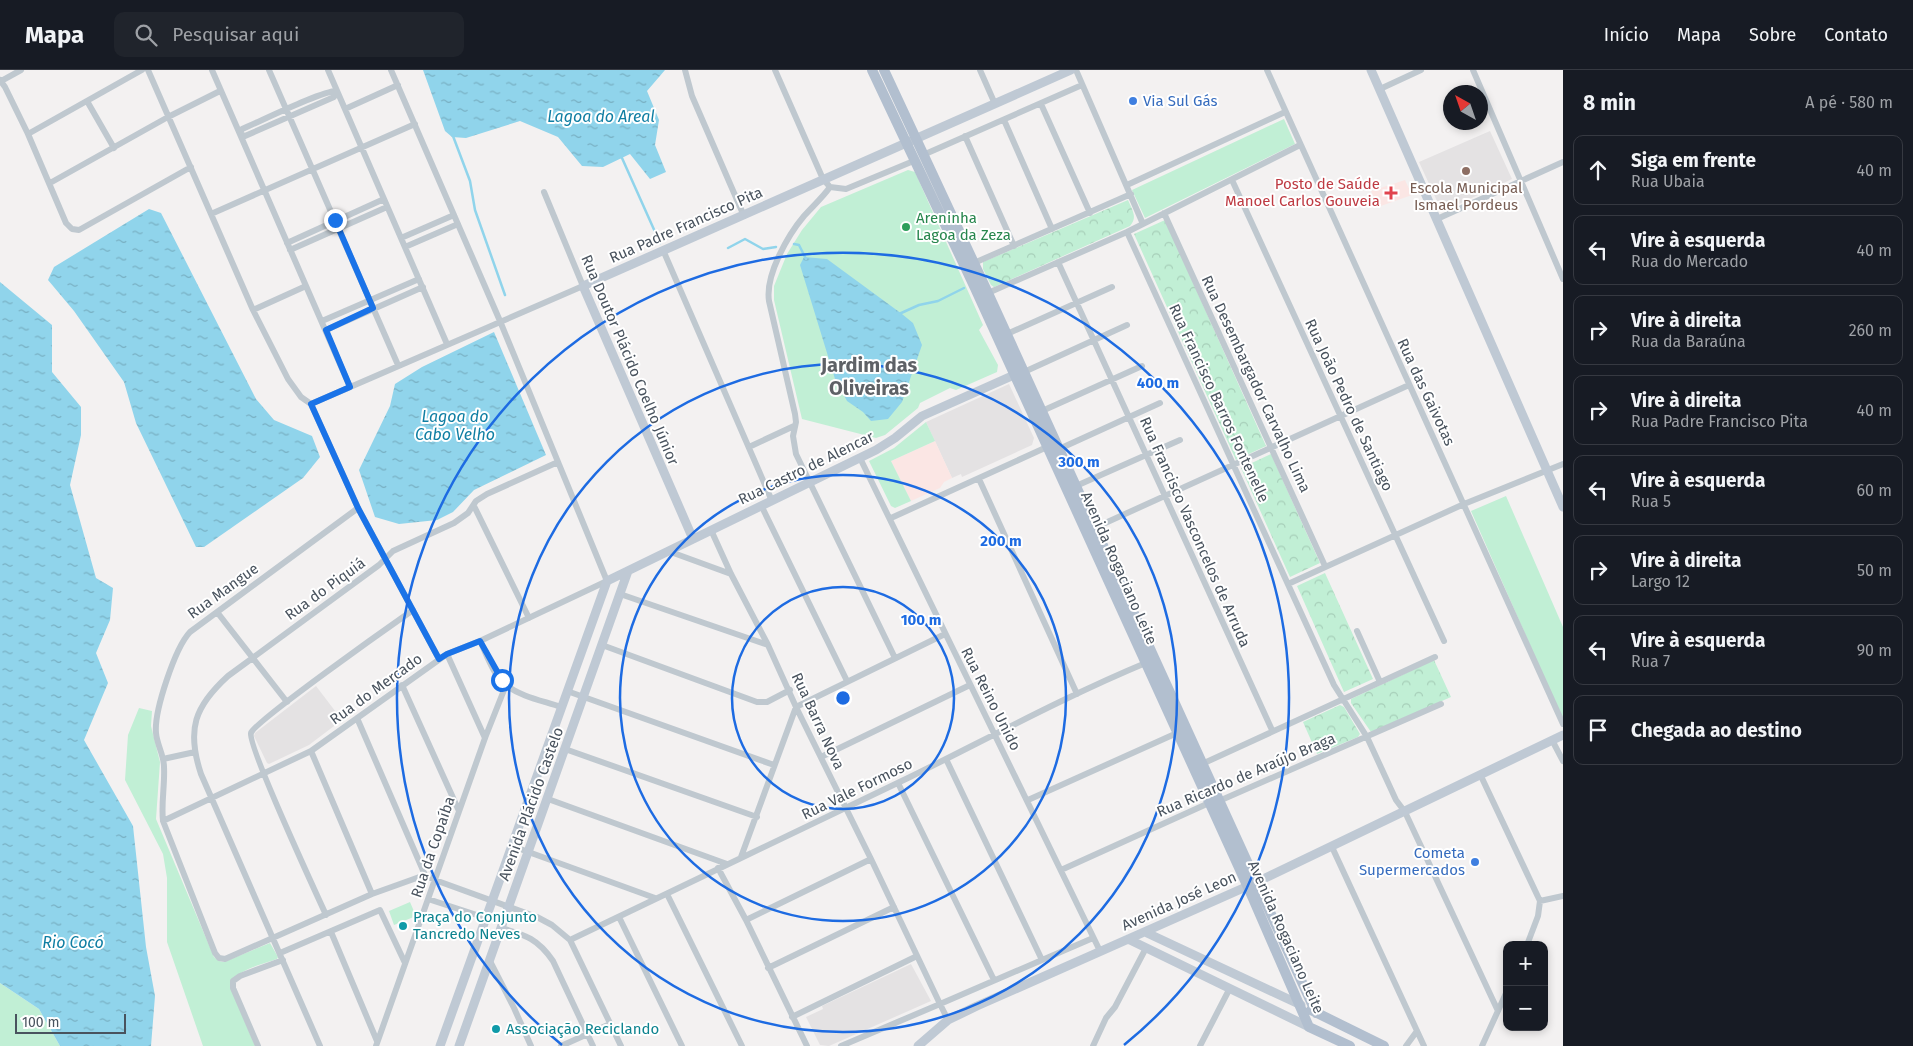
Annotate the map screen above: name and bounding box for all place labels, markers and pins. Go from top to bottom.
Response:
place label: Via Sul Gás [1143,92,1217,110]
marker: Via Sul Gás [1127,95,1139,107]
marker: Escola Municipal Ismael Pordeus [1460,165,1472,177]
place label: Posto de Saúde Manoel Carlos Gouveia [1225,175,1380,210]
place label: Escola Municipal Ismael Pordeus [1409,179,1523,214]
marker: Posto de Saúde Manoel Carlos Gouveia [1384,186,1398,200]
place label: Areninha Lagoa da Zeza [916,209,1011,244]
marker: Areninha Lagoa da Zeza [900,221,912,233]
centre of rings [834,689,852,707]
place label: Cometa Supermercados [1359,844,1465,879]
marker: Cometa Supermercados [1469,856,1481,868]
place label: Praça do Conjunto Tancredo Neves [413,908,537,943]
marker: Praça do Conjunto Tancredo Neves [397,920,409,932]
place label: Associação Reciclando [506,1020,659,1038]
marker: Associação Reciclando [490,1023,502,1035]

